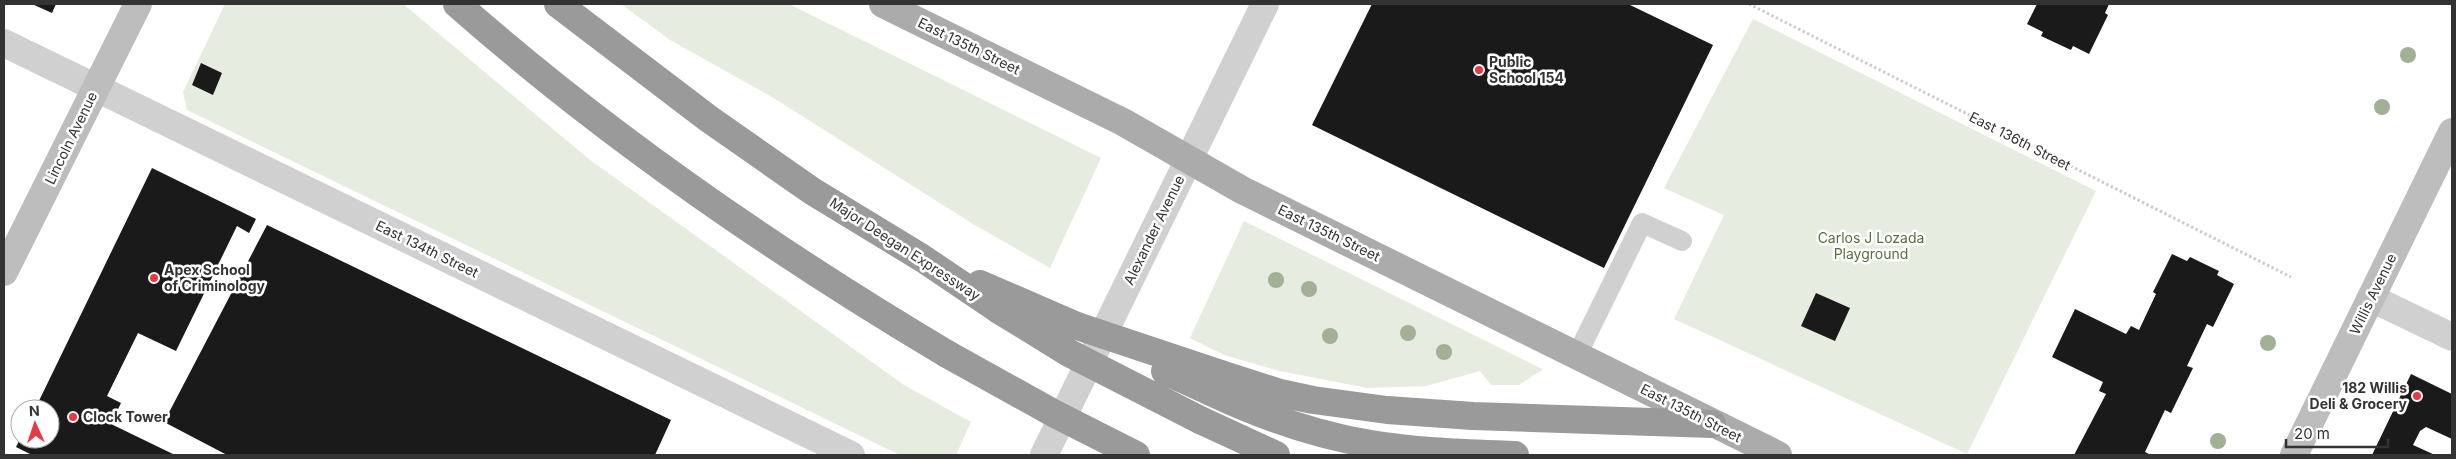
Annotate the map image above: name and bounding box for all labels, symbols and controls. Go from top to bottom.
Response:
street label: East 135th Street [915,14,1023,78]
place label: Public School 154 [1489,53,1564,86]
marker: Public School 154 [1473,64,1485,76]
street label: Lincoln Avenue [41,89,100,187]
street label: East 136th Street [1967,108,2074,174]
street label: Alexander Avenue [1120,172,1187,287]
street label: Major Deegan Expressway [827,193,984,304]
street label: East 135th Street [1275,201,1383,265]
street label: East 134th Street [373,216,482,281]
park label: Carlos J Lozada Playground [1818,229,1924,262]
street label: Willis Avenue [2346,251,2399,337]
place label: Apex School of Criminology [164,261,266,294]
marker: Apex School of Criminology [148,272,160,284]
place label: 182 Willis Deli & Grocery [2310,379,2408,412]
street label: East 135th Street [1638,380,1745,446]
marker: 182 Willis Deli & Grocery [2411,390,2423,402]
north arrow [10,399,60,449]
text: N [29,402,40,419]
place label: Clock Tower [83,408,168,425]
marker: Clock Tower [67,411,79,423]
scale bar [2286,416,2388,448]
text: 20 m [2294,424,2330,443]

